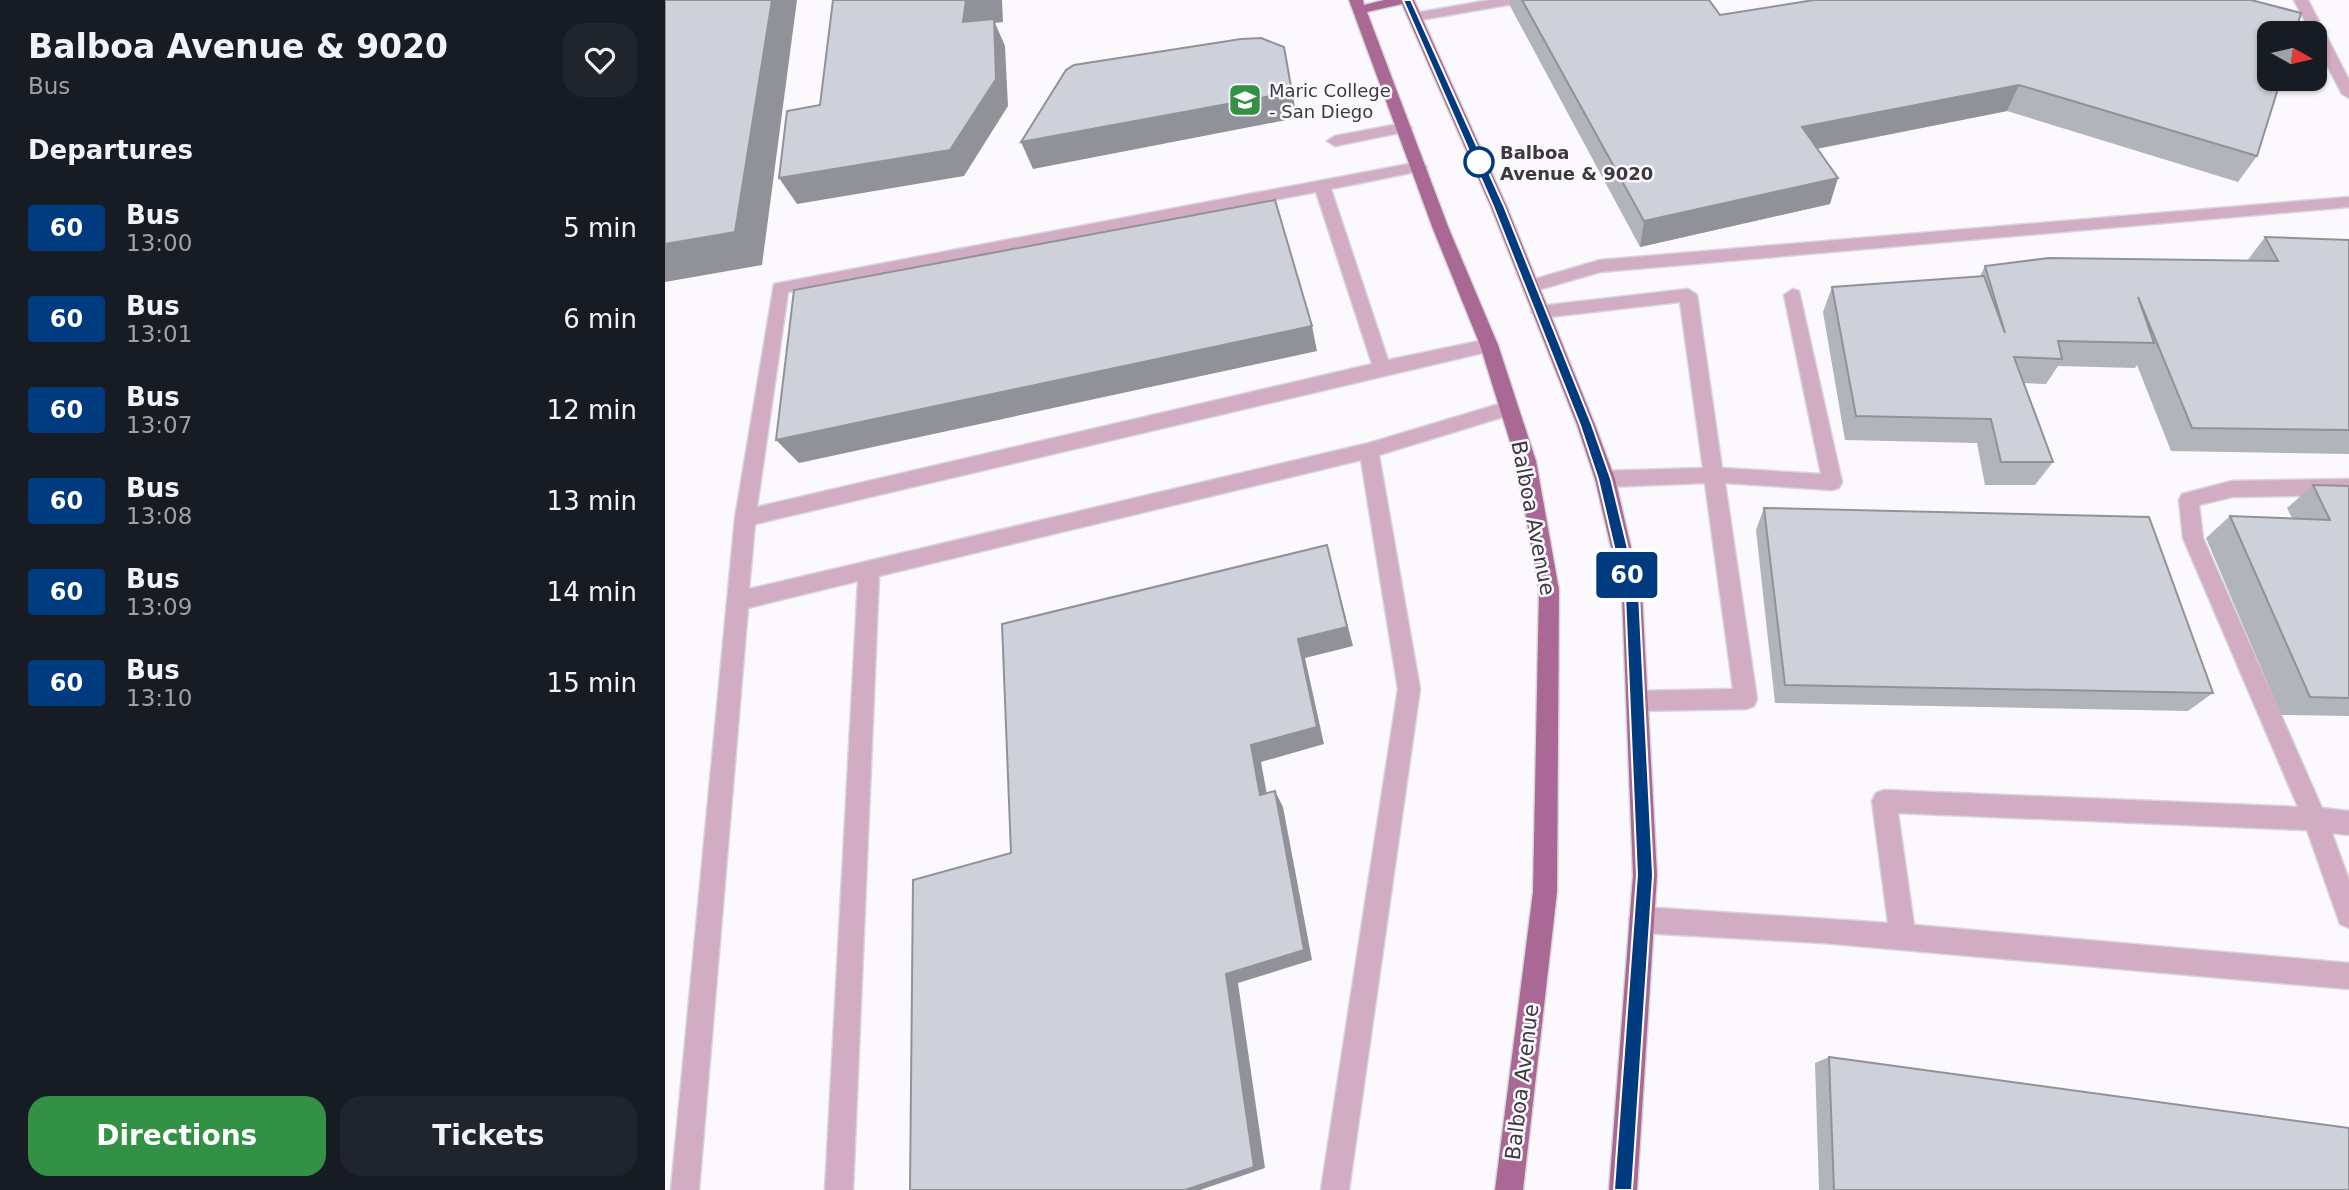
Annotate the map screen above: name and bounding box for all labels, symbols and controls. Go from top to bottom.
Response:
north arrow [2257,21,2327,91]
map controls [2257,21,2327,91]
button: heart [563,23,637,97]
text: Balboa Avenue & 9020 [28,27,448,66]
text: Bus [28,73,70,99]
place label: Maric College - San Diego [1269,80,1391,122]
school or university icon: Maric College - San Diego [1226,81,1264,119]
text: Departures [28,135,193,165]
place label: Balboa Avenue & 9020 [1500,142,1653,184]
marker: Balboa Avenue & 9020 [1464,147,1494,177]
text: Bus [126,200,180,230]
text: 5 min [563,213,637,243]
text: 60 [50,214,83,242]
text: 13:00 [126,230,192,256]
text: Bus [126,291,180,321]
text: 6 min [563,304,637,334]
text: 60 [50,305,83,333]
text: 13:01 [126,321,192,347]
text: Bus [126,382,180,412]
text: 12 min [547,395,637,425]
text: 60 [50,396,83,424]
text: 13:07 [126,412,192,438]
street label: Balboa Avenue [1506,439,1560,597]
text: Bus [126,473,180,503]
text: 13 min [547,486,637,516]
text: 60 [50,487,83,515]
text: 13:08 [126,503,192,529]
line badge: 60 [1595,552,1658,598]
text: 60 [1610,561,1644,589]
text: Bus [126,564,180,594]
text: 14 min [547,577,637,607]
text: 60 [50,578,83,606]
text: 13:09 [126,594,192,620]
text: Bus [126,655,180,685]
text: 15 min [547,668,637,698]
text: 60 [50,669,83,697]
text: 13:10 [126,685,192,711]
street label: Balboa Avenue [1501,1003,1543,1161]
button: Directions [28,1096,326,1176]
button: Tickets [340,1096,637,1176]

